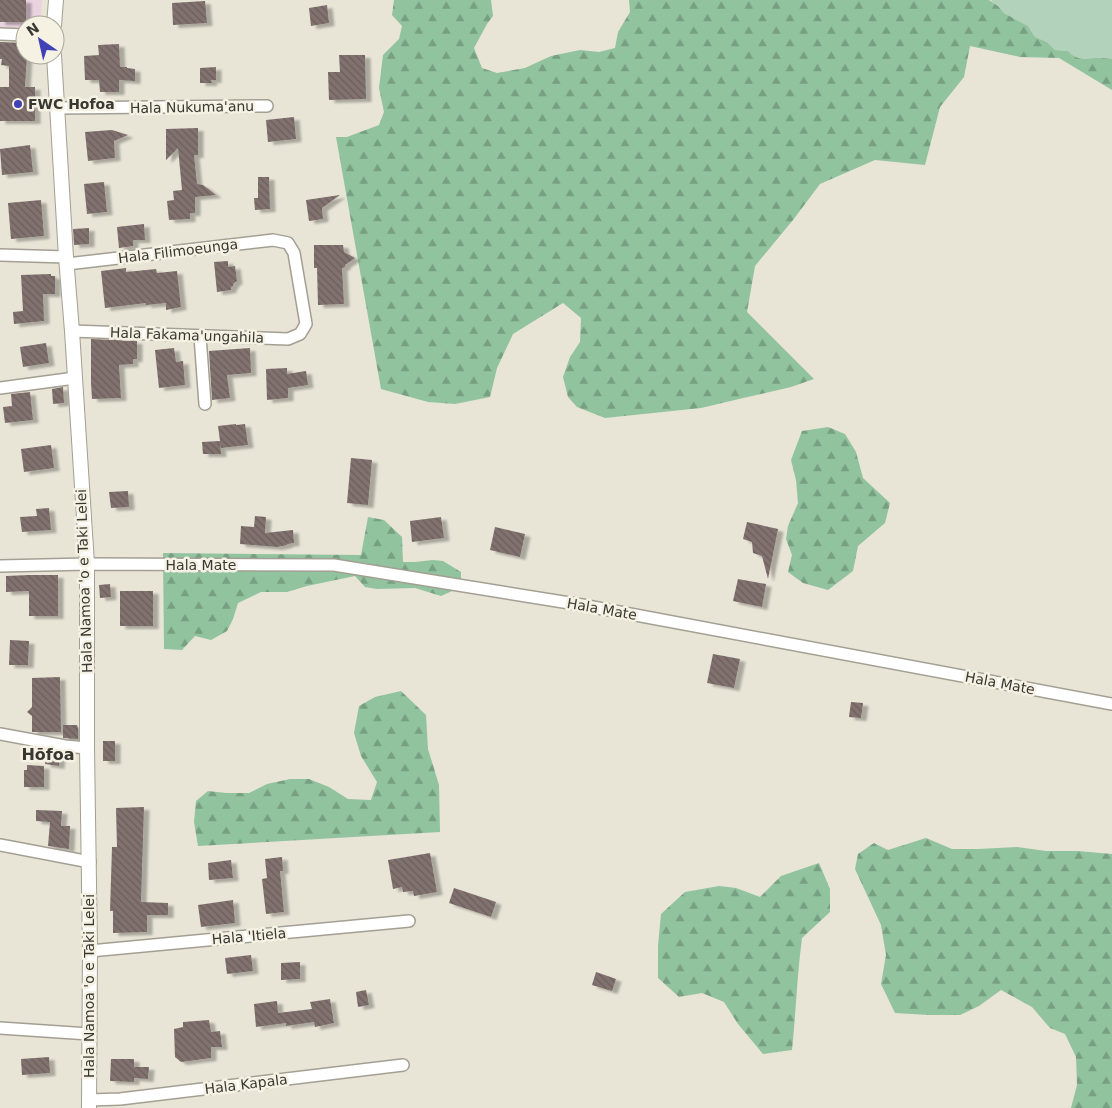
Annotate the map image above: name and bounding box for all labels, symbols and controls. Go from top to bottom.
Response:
north arrow [15,15,65,65]
text: N [23,19,42,39]
place label: FWC Hofoa [28,96,115,112]
marker: FWC Hofoa [12,98,24,110]
street label: Hala Nukuma'anu [130,98,254,116]
street label: Hala Filimoeunga [117,236,239,266]
street label: Hala Fakama'ungahila [110,324,264,346]
street label: Hala Namoa 'o e Taki Lelei [73,489,95,673]
street label: Hala Mate [166,557,236,573]
street label: Hala Mate [566,595,638,623]
street label: Hala Mate [964,668,1036,698]
district label: Hōfoa [21,745,75,764]
street label: Hala Namoa 'o e Taki Lelei [81,894,97,1078]
street label: Hala 'Itiela [211,925,287,947]
street label: Hala Kapala [204,1071,288,1097]

